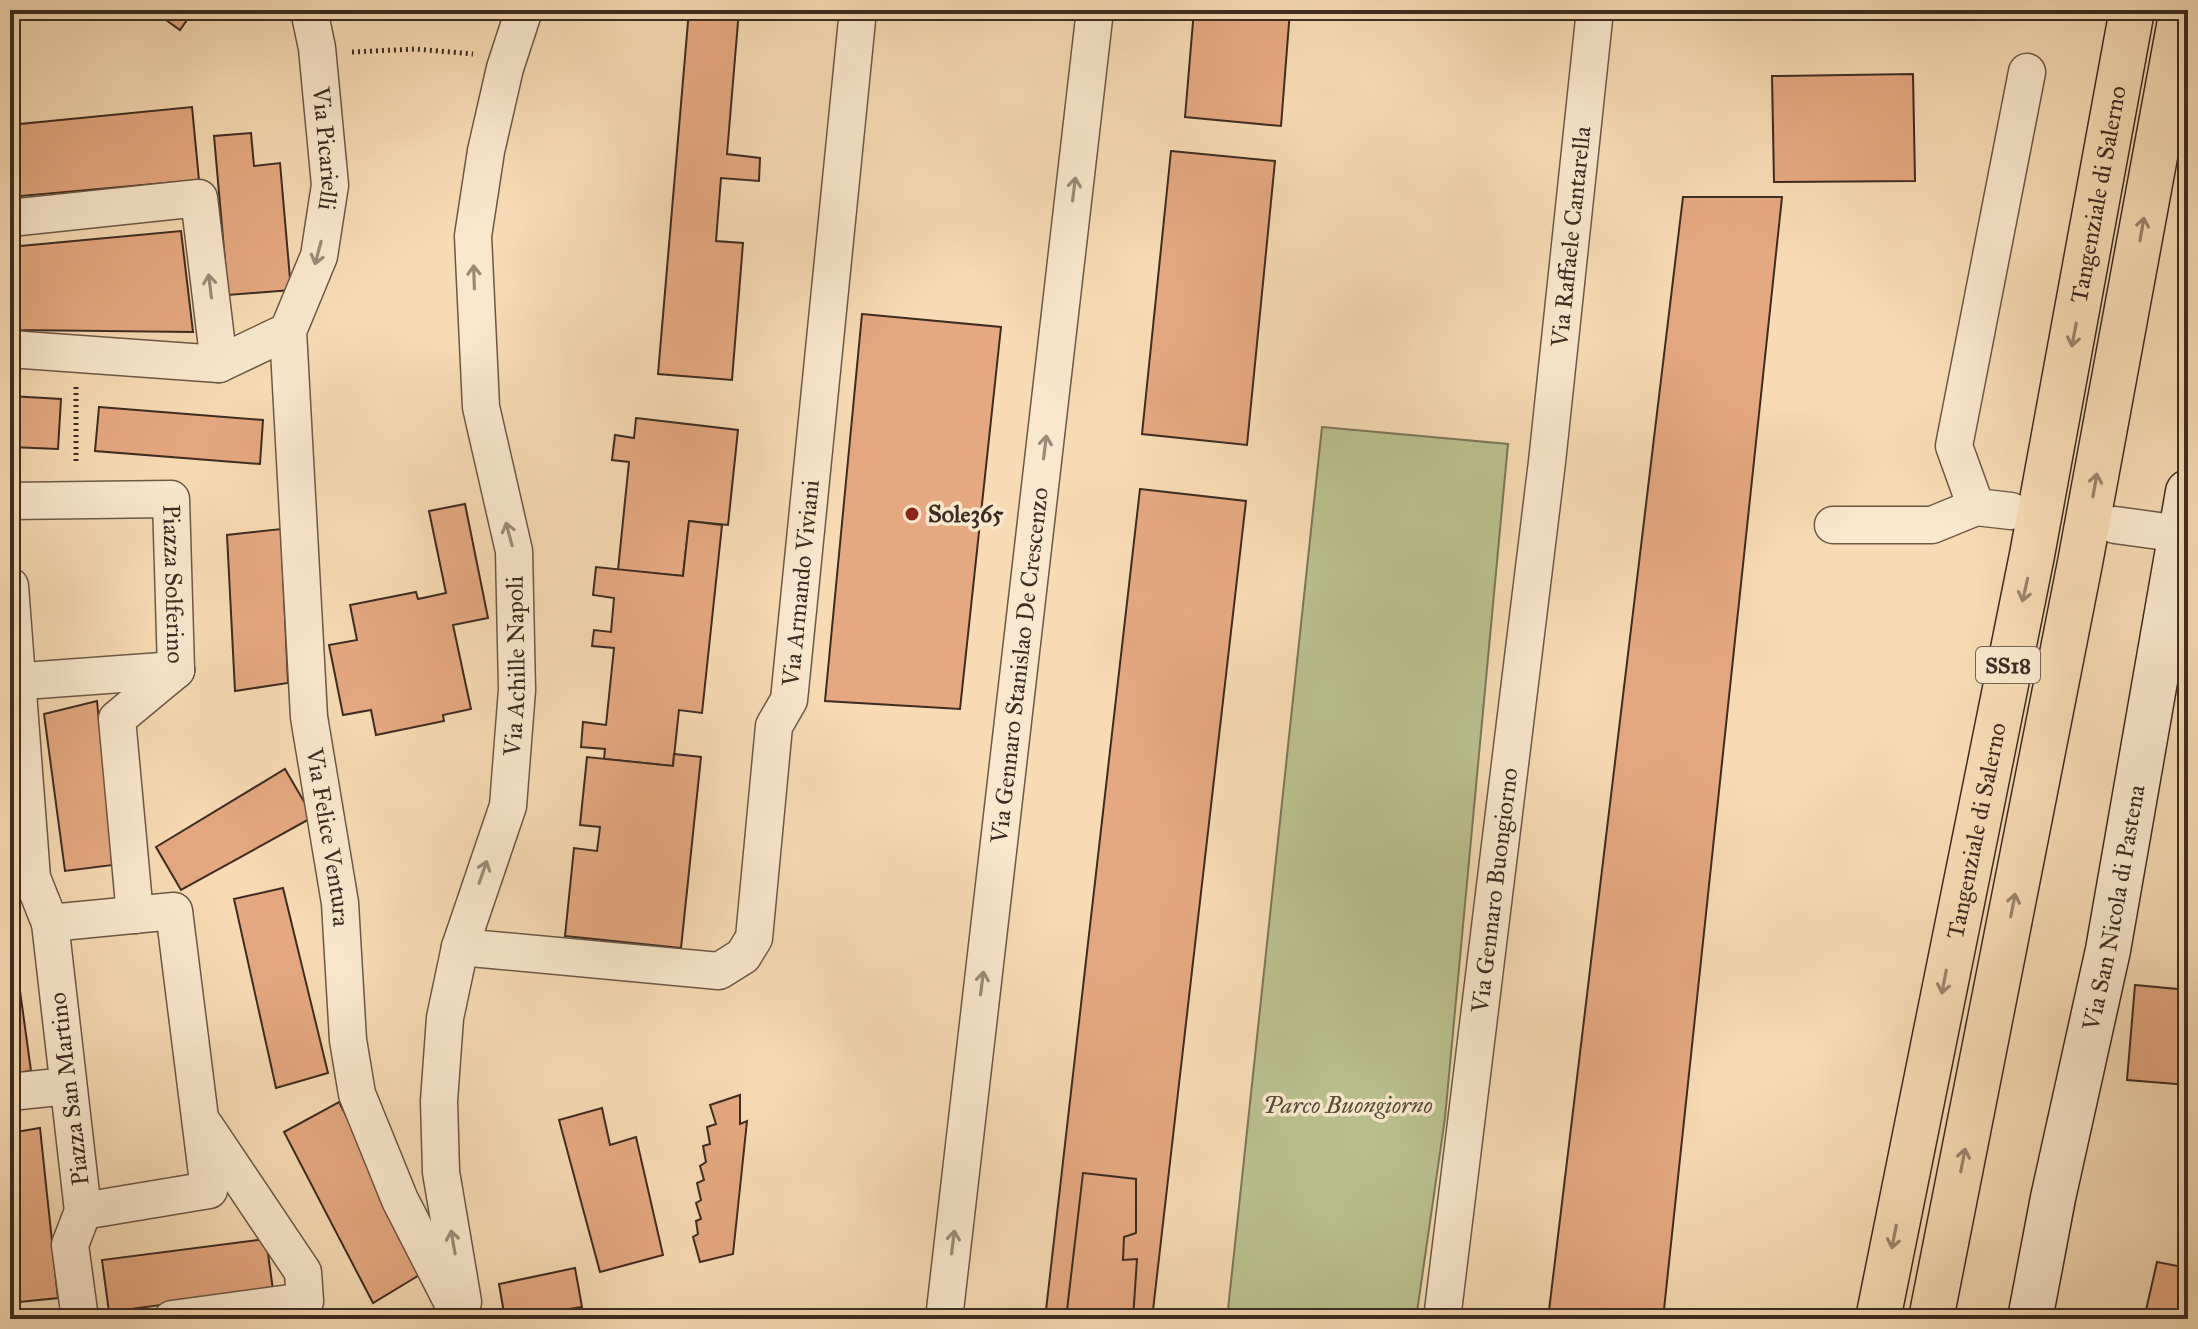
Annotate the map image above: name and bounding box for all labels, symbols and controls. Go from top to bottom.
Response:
street label: Tangenziale di Salerno [2064,83,2133,305]
street label: Via Picarielli [306,84,345,213]
street label: Via Raffaele Cantarella [1544,124,1598,350]
one-way arrow [1067,176,1082,202]
one-way arrow [2135,217,2150,242]
one-way arrow [309,240,324,266]
one-way arrow [466,264,481,291]
one-way arrow [202,273,217,300]
one-way arrow [2066,322,2081,347]
one-way arrow [1037,434,1052,461]
one-way arrow [2088,473,2103,498]
street label: Via Armando Viviani [775,478,826,689]
street label: Via Gennaro Stanislao De Crescenzo [984,486,1055,846]
place label: Sole365 [928,499,1004,529]
street label: Piazza Solferino [156,504,191,664]
marker: Sole365 [903,505,921,523]
one-way arrow [501,522,516,547]
street label: Via Achille Napoli [497,575,532,758]
one-way arrow [2016,577,2031,602]
road number: SS18 [1976,647,2040,683]
street label: Tangenziale di Salerno [1940,720,2013,942]
street label: Via Felice Ventura [299,745,356,928]
street label: Via Gennaro Buongiorno [1465,766,1524,1015]
street label: Via San Nicola di Pastena [2075,782,2152,1034]
one-way arrow [476,860,491,885]
one-way arrow [2006,893,2021,918]
one-way arrow [1936,969,1951,994]
one-way arrow [975,970,990,997]
street label: Piazza San Martino [42,991,96,1187]
park label: Parco Buongiorno [1263,1090,1433,1120]
one-way arrow [1956,1148,1971,1173]
one-way arrow [1885,1224,1900,1249]
one-way arrow [945,1229,960,1255]
one-way arrow [445,1230,460,1255]

